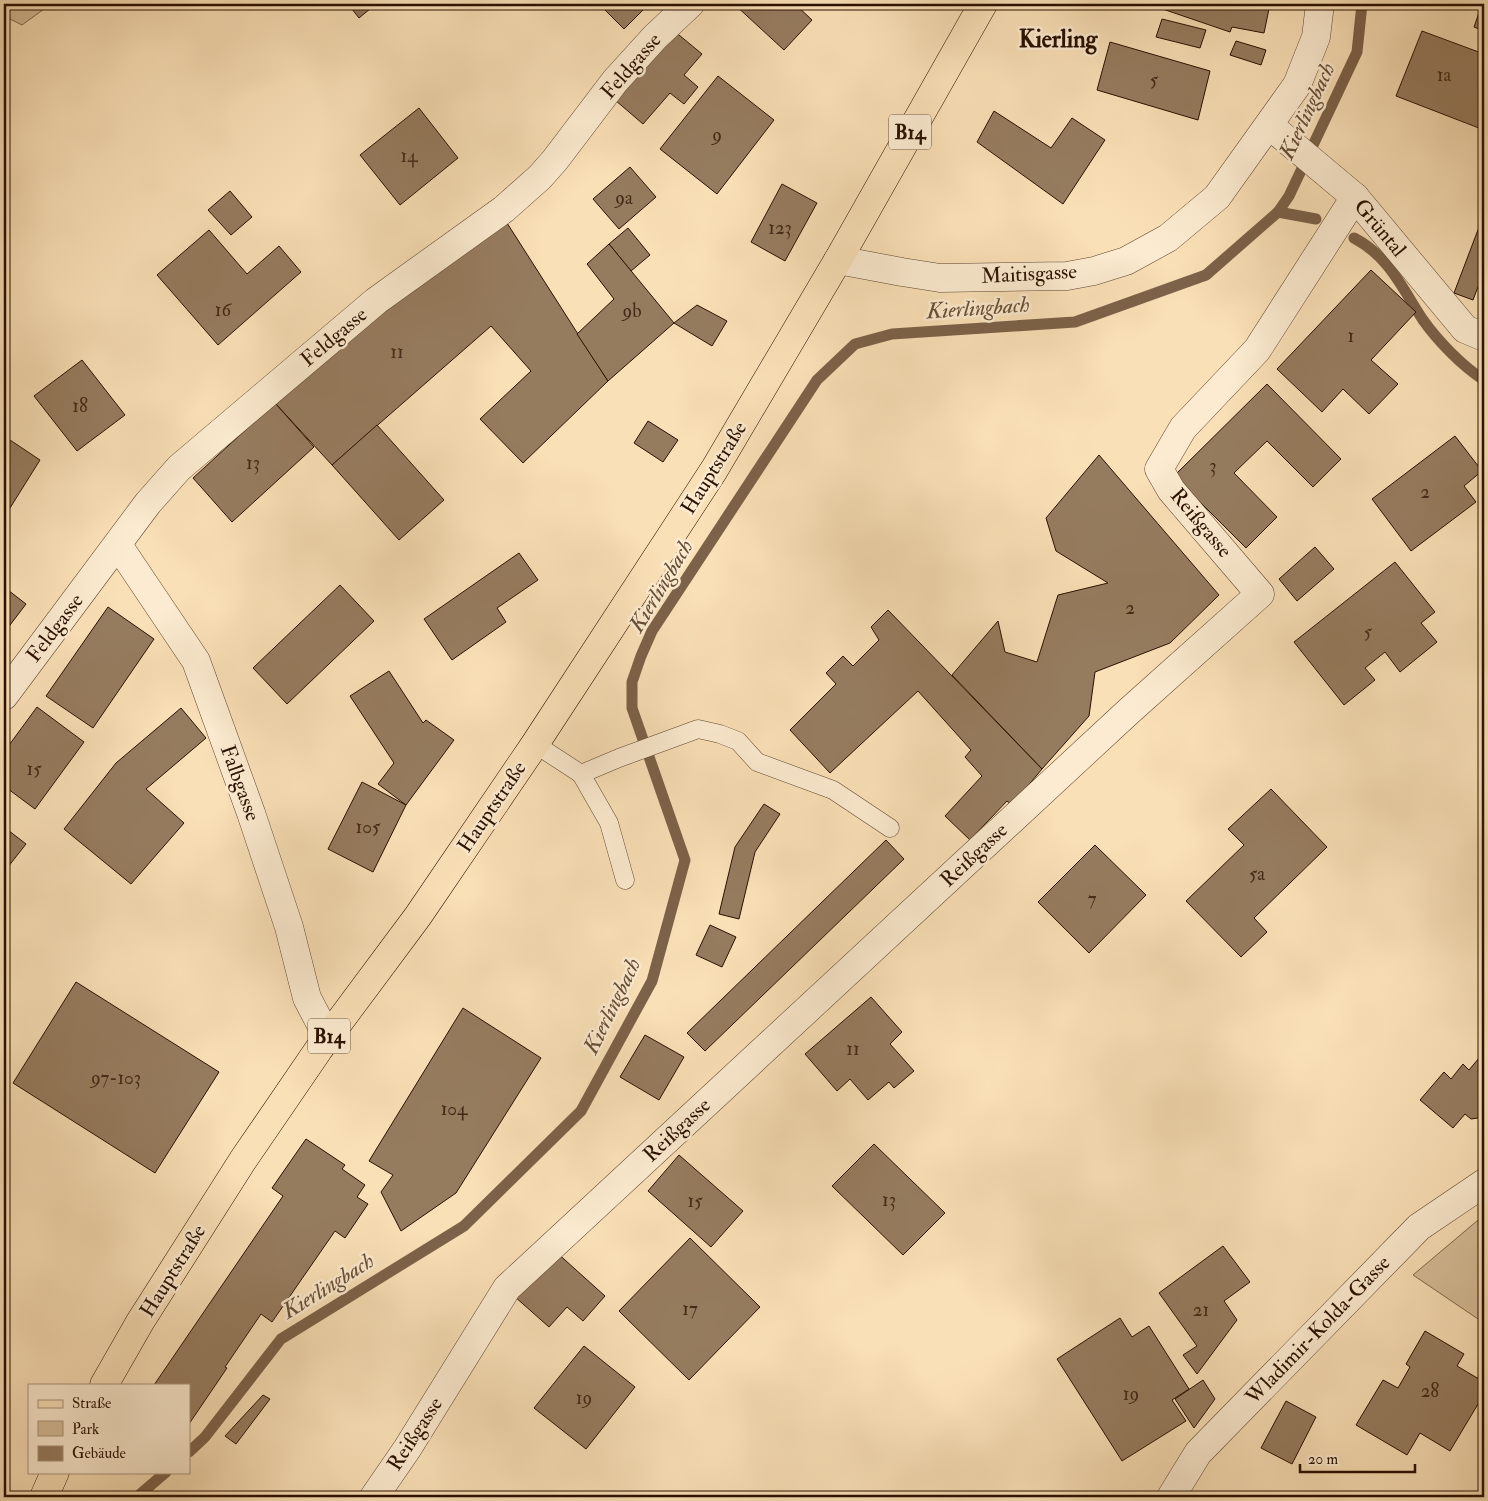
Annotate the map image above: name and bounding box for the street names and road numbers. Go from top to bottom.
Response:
street label: Feldgasse [595,27,667,105]
road number: B14 [889,114,931,150]
street label: Grüntal [1348,193,1413,263]
street label: Maitisgasse [980,258,1078,290]
street label: Feldgasse [295,301,373,373]
street label: Hauptstraße [675,416,753,520]
street label: Reißgasse [1164,483,1238,564]
street label: Feldgasse [20,588,90,668]
street label: Falbgasse [214,741,266,825]
street label: Hauptstraße [452,756,533,858]
street label: Reißgasse [935,817,1014,893]
road number: B14 [308,1018,350,1054]
street label: Reißgasse [638,1092,717,1168]
street label: Hauptstraße [134,1219,212,1323]
street label: Wladimir-Kolda-Gasse [1239,1250,1396,1411]
street label: Reißgasse [381,1392,449,1476]

